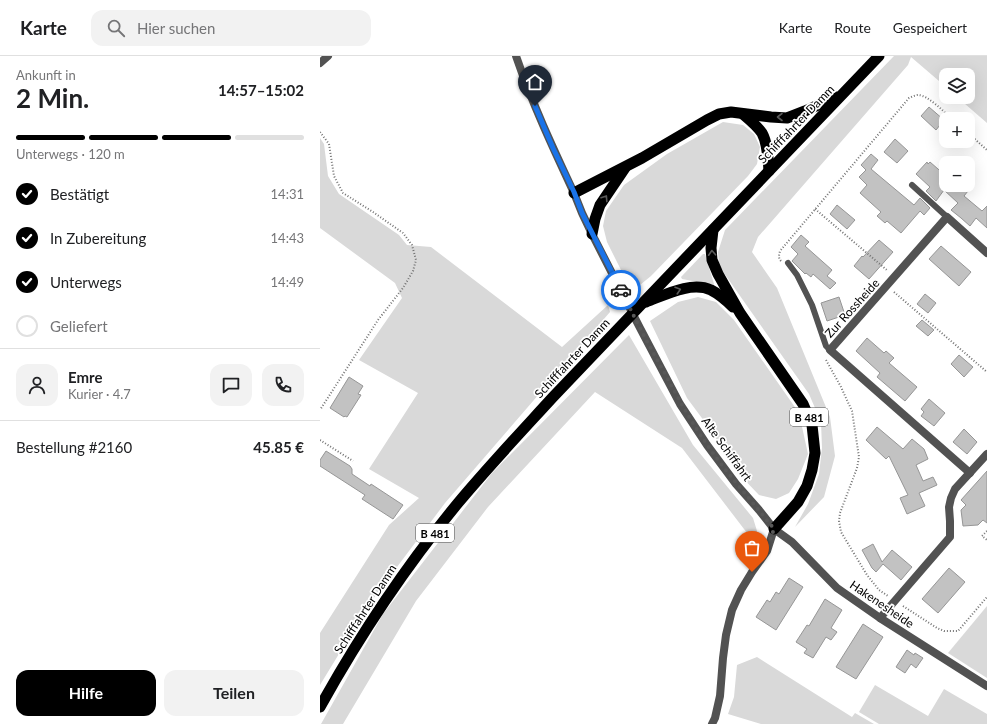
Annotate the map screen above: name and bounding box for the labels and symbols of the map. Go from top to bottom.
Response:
pin [518,65,552,106]
street label: Schifffahrter Damm [755,81,837,166]
one-way arrow [777,113,783,121]
one-way arrow [600,195,608,202]
one-way arrow [707,250,716,256]
courier [601,270,641,310]
street label: Zur Rossheide [822,275,882,341]
one-way arrow [675,287,682,295]
street label: Schifffahrter Damm [531,315,613,401]
road number: B 481 [790,408,828,426]
street label: Alte Schiffahrt [699,414,756,485]
road number: B 481 [416,524,454,542]
pin [735,531,769,572]
street label: Schifffahrter Damm [331,561,400,656]
street label: Hakenesheide [847,577,917,631]

